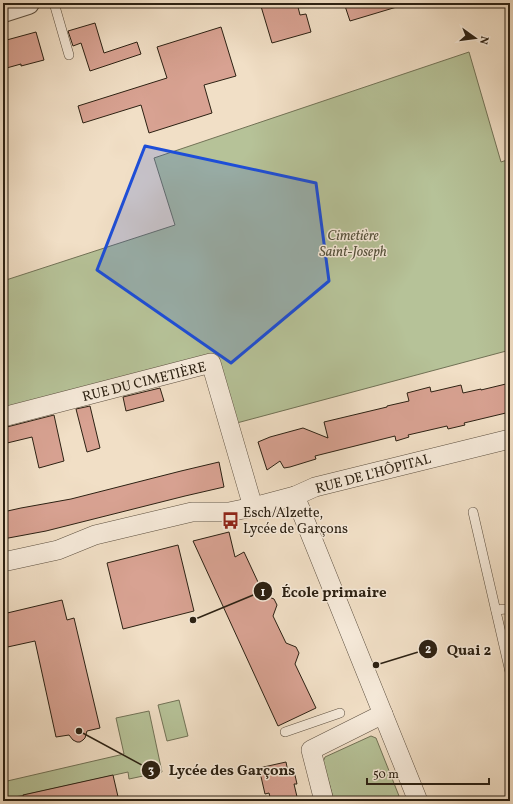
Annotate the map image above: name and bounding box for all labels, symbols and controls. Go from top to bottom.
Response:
north arrow [455,18,495,58]
text: N [475,34,491,46]
park label: Cimetière Saint-Joseph [319,227,387,262]
street label: RUE DU CIMETIÈRE [80,357,208,407]
street label: RUE DE L'HÔPITAL [313,450,434,499]
place label: Esch/Alzette, Lycée de Garçons [243,504,348,539]
bus stop icon: Esch/Alzette, Lycée de Garçons [220,510,240,530]
callout: École primaire [253,578,394,605]
text: École primaire [281,583,387,604]
text: 1 [261,585,266,601]
callout: Quai 2 [418,636,499,663]
text: Quai 2 [447,641,492,662]
text: 2 [425,642,431,658]
callout: Lycée des Garçons [141,757,303,784]
scale bar [367,760,489,786]
text: Lycée des Garçons [169,761,295,782]
text: 3 [148,763,154,779]
text: 50 m [373,767,399,783]

